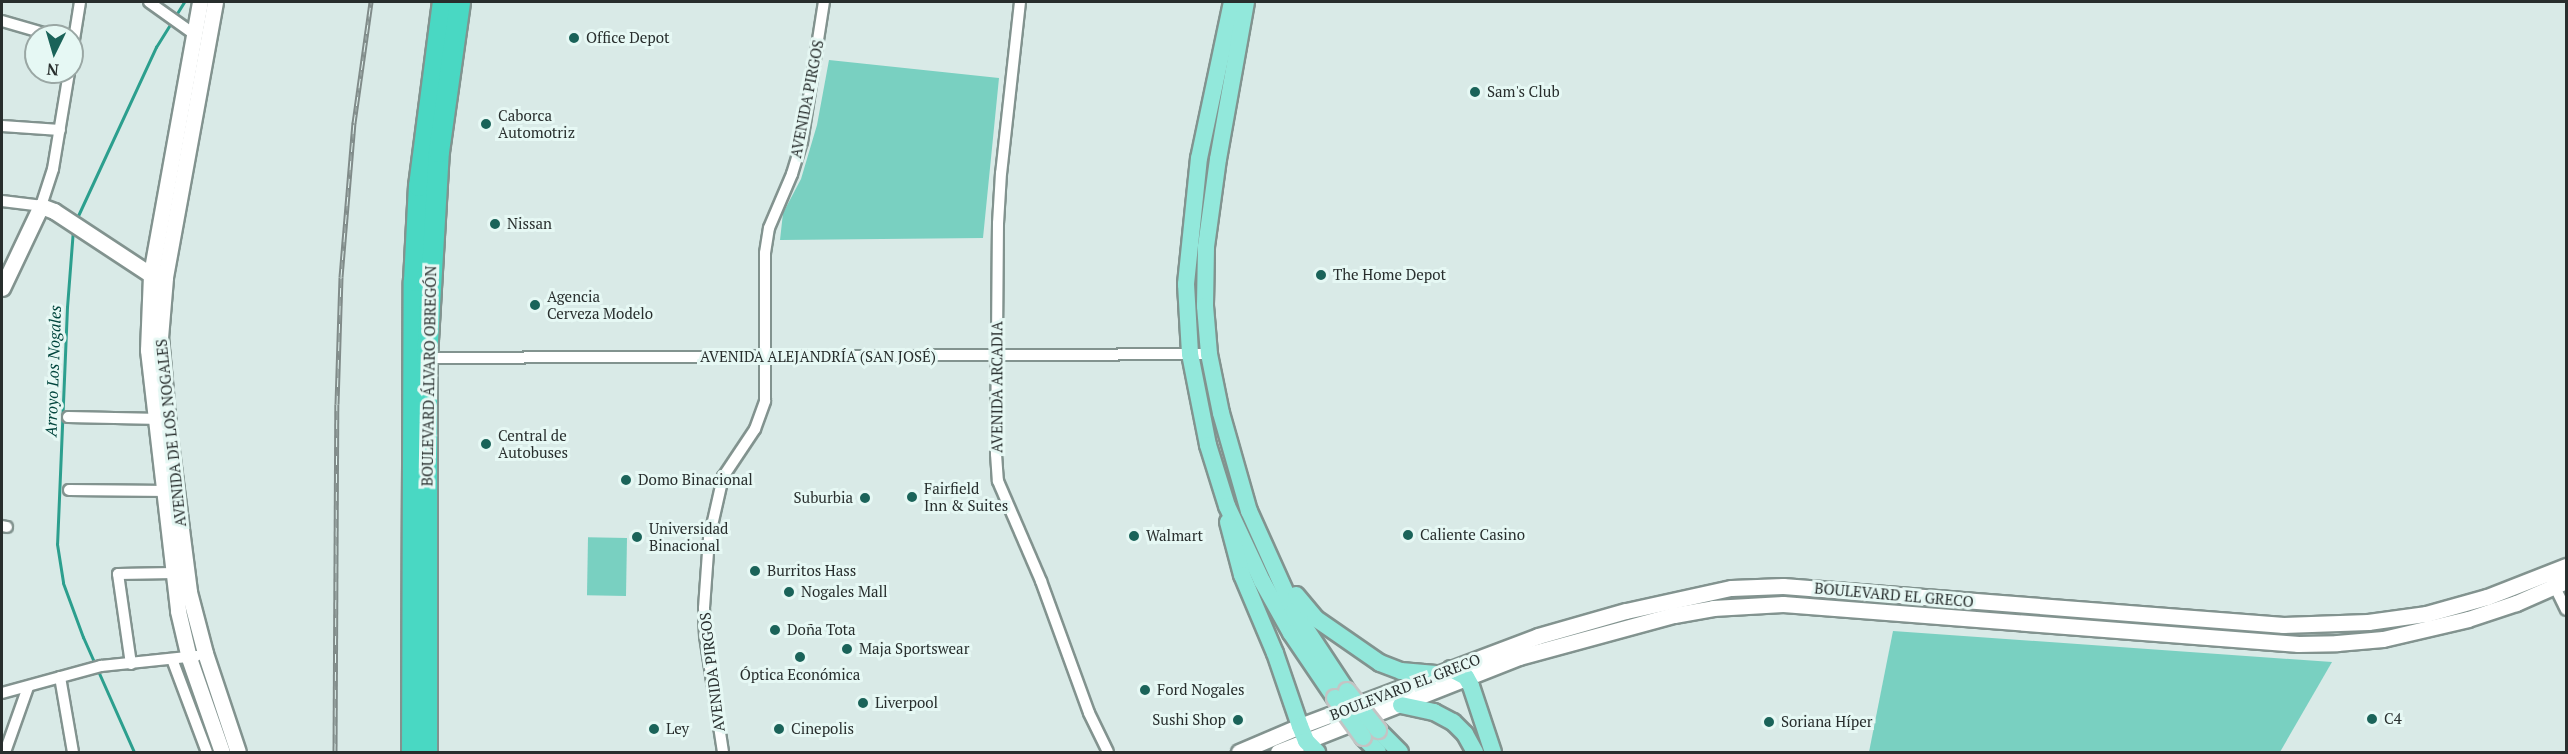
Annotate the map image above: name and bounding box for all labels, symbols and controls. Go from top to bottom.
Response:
north arrow [24,24,84,84]
place label: Office Depot [586,29,669,47]
marker: Office Depot [567,31,581,45]
street label: AVENIDA PIRGOS [787,38,827,160]
text: N [46,58,60,81]
place label: Sam's Club [1487,83,1560,101]
marker: Sam's Club [1468,85,1482,99]
place label: Caborca Automotriz [498,106,575,141]
marker: Caborca Automotriz [479,117,493,131]
place label: Nissan [507,215,552,233]
marker: Nissan [488,217,502,231]
street label: BOULEVARD ÁLVARO OBREGÓN [418,265,440,487]
place label: The Home Depot [1333,266,1446,284]
marker: The Home Depot [1314,268,1328,282]
place label: Agencia Cerveza Modelo [547,287,653,322]
marker: Agencia Cerveza Modelo [528,298,542,312]
water label: Arroyo Los Nogales [41,305,65,437]
street label: AVENIDA ARCADIA [988,321,1006,453]
street label: AVENIDA DE LOS NOGALES [152,338,190,528]
street label: AVENIDA ALEJANDRÍA (SAN JOSÉ) [700,348,936,366]
place label: Central de Autobuses [498,426,568,461]
marker: Central de Autobuses [479,437,493,451]
place label: Domo Binacional [638,471,753,489]
marker: Domo Binacional [619,473,633,487]
place label: Fairfield Inn & Suites [924,479,1008,514]
place label: Suburbia [794,489,853,507]
marker: Fairfield Inn & Suites [905,490,919,504]
marker: Suburbia [858,491,872,505]
place label: Universidad Binacional [649,519,728,554]
place label: Caliente Casino [1420,526,1525,544]
place label: Walmart [1146,527,1203,545]
marker: Caliente Casino [1401,528,1415,542]
marker: Walmart [1127,529,1141,543]
marker: Universidad Binacional [630,530,644,544]
place label: Burritos Hass [767,562,856,580]
marker: Burritos Hass [748,564,762,578]
street label: BOULEVARD EL GRECO [1814,579,1974,611]
place label: Nogales Mall [801,583,888,601]
marker: Nogales Mall [782,585,796,599]
street label: AVENIDA PIRGOS [696,611,728,733]
place label: Doña Tota [787,621,856,639]
marker: Doña Tota [768,623,782,637]
place label: Maja Sportswear [859,640,969,658]
marker: Maja Sportswear [840,642,854,656]
marker: Óptica Económica [793,650,807,664]
street label: BOULEVARD EL GRECO [1327,650,1483,724]
place label: Óptica Económica [740,666,860,684]
place label: Ford Nogales [1157,681,1244,699]
marker: Ford Nogales [1138,683,1152,697]
place label: Liverpool [875,694,938,712]
marker: Liverpool [856,696,870,710]
place label: C4 [2384,710,2402,728]
place label: Sushi Shop [1152,711,1226,729]
marker: C4 [2365,712,2379,726]
marker: Sushi Shop [1231,713,1245,727]
place label: Soriana Híper [1781,713,1873,731]
marker: Soriana Híper [1762,715,1776,729]
place label: Ley [666,720,689,738]
place label: Cinepolis [791,720,854,738]
marker: Ley [647,722,661,736]
marker: Cinepolis [772,722,786,736]

